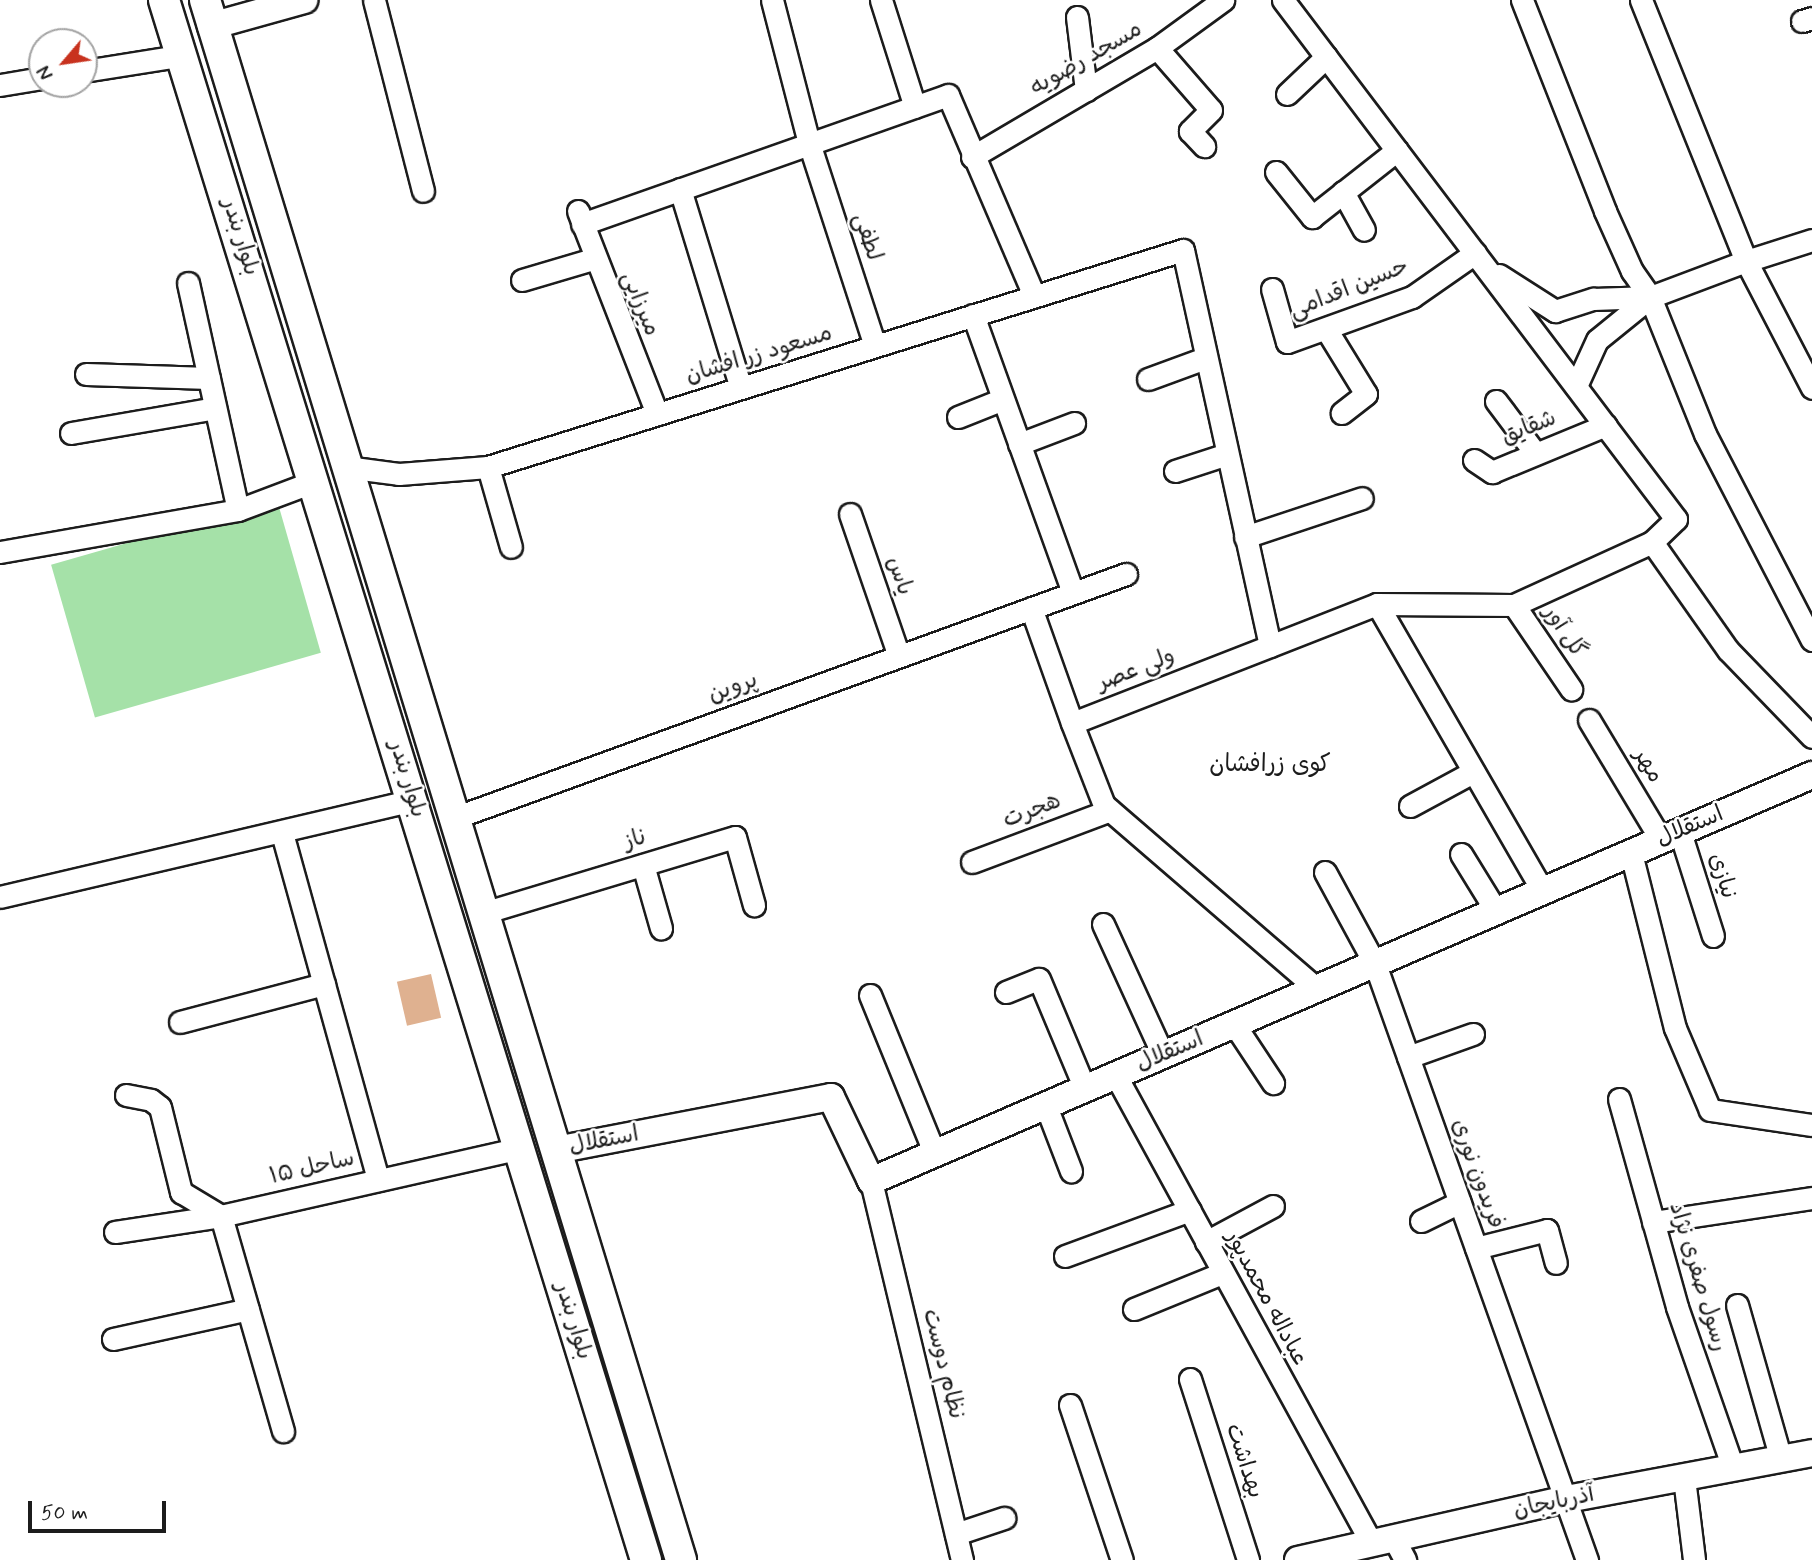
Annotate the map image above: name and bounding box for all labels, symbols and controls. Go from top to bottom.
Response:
street label: مسجد رضویه [1025,16,1147,102]
north arrow [28,28,98,98]
text: N [32,61,60,84]
street label: بلوار بندر [215,195,265,279]
street label: لطفی [846,210,888,264]
street label: حسین اقدامی [1285,253,1413,325]
street label: میرزایی [615,268,665,340]
street label: مسعود زر افشان [682,320,836,390]
street label: شقایق [1498,405,1560,451]
street label: یاس [880,553,918,599]
street label: گل آور [1536,600,1592,664]
street label: ولی عصر [1093,643,1179,697]
street label: پروین [705,666,761,710]
street label: بلوار بندر [382,737,432,821]
street label: مهر [1627,744,1669,788]
district label: کوی زرافشان [1209,751,1331,779]
street label: هجرت [999,787,1065,835]
street label: استقلال [1652,801,1728,853]
street label: ناز [621,824,649,856]
street label: نیازی [1702,850,1742,902]
street label: استقلال [1132,1026,1208,1078]
street label: فریدون نوری [1444,1115,1510,1233]
street label: استقلال [567,1121,641,1161]
street label: ساحل ۱۵ [267,1145,357,1191]
street label: رسول صفری نژاد [1662,1199,1734,1355]
street label: عباداله محمدپور [1219,1226,1313,1370]
street label: بلوار بندر [548,1279,598,1363]
street label: نظام دوست [916,1306,970,1422]
street label: بهداشت [1219,1420,1269,1502]
street label: آذربایجان [1511,1481,1597,1525]
scale bar [32,1486,170,1530]
text: 50 m [41,1499,88,1527]

